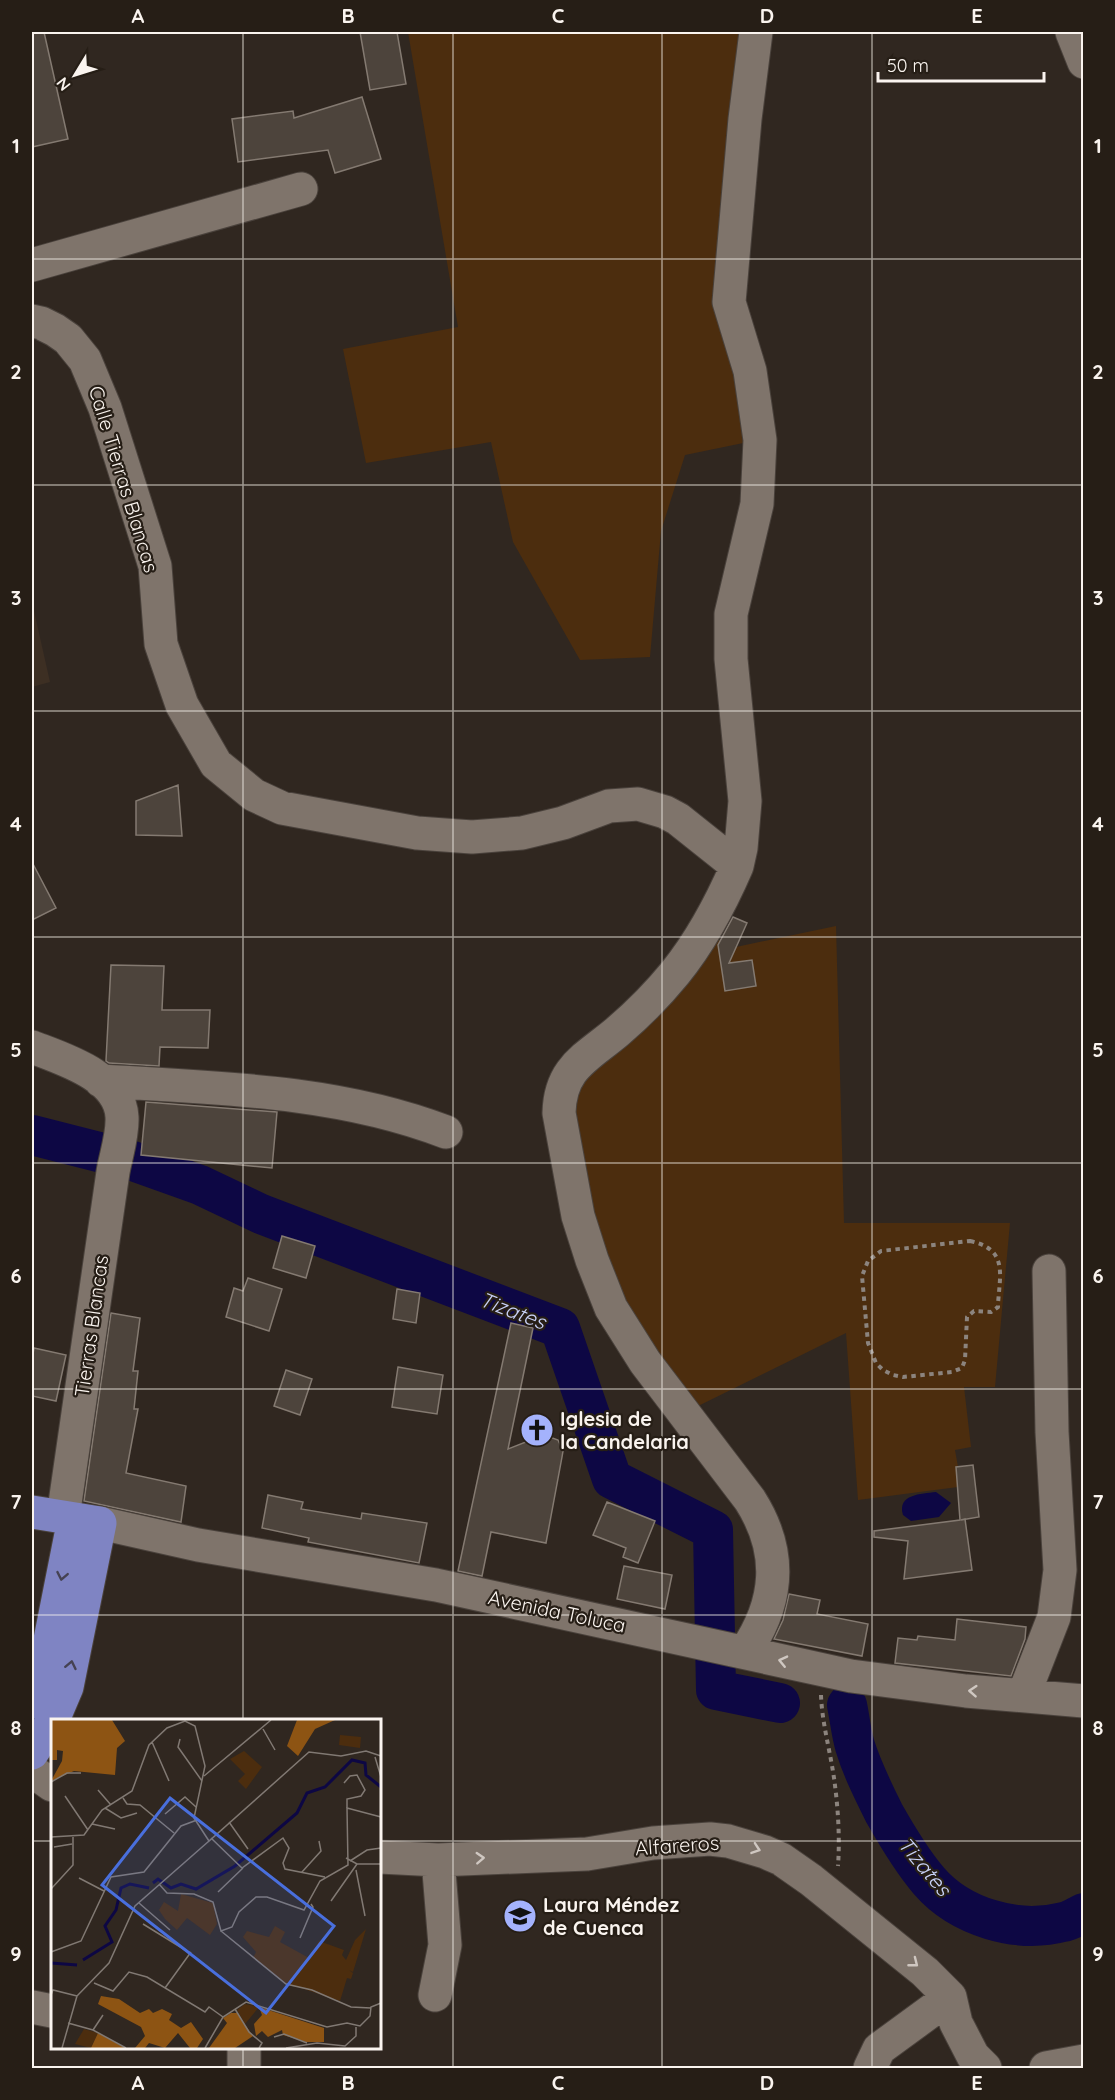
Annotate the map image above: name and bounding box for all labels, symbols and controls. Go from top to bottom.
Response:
text: A [132,3,145,28]
text: B [341,3,355,28]
text: C [552,3,565,28]
text: D [760,3,774,28]
text: E [971,3,983,28]
north arrow [45,45,105,105]
scale bar [878,45,1044,83]
text: 50 m [887,54,929,77]
text: N [52,73,75,95]
text: 1 [12,133,20,158]
text: 1 [1094,133,1102,158]
text: 2 [10,359,22,384]
text: 2 [1092,359,1104,384]
street label: Calle Tierras Blancas [84,383,164,575]
text: 3 [11,585,21,610]
text: 3 [1093,585,1103,610]
text: 4 [10,811,22,836]
text: 4 [1092,811,1104,836]
text: 5 [10,1037,22,1062]
text: 5 [1092,1037,1104,1062]
street label: Tierras Blancas [69,1254,113,1398]
text: 6 [10,1263,22,1288]
text: 6 [1092,1263,1104,1288]
water label: Tizates [476,1286,551,1335]
place label: Iglesia de la Candelaria [560,1406,689,1454]
church icon: Iglesia de la Candelaria [519,1412,555,1448]
text: 7 [11,1489,22,1514]
text: 7 [1093,1489,1104,1514]
one-way arrow [57,1571,70,1581]
street label: Avenida Toluca [486,1584,628,1638]
one-way arrow [778,1655,788,1668]
one-way arrow [64,1661,77,1671]
one-way arrow [969,1685,978,1698]
text: 8 [11,1715,22,1740]
text: 8 [1093,1715,1104,1740]
inset map [51,1719,381,2049]
street label: Alfareros [634,1830,720,1860]
water label: Tizates [893,1831,958,1902]
one-way arrow [751,1842,761,1855]
one-way arrow [475,1852,484,1865]
place label: Laura Méndez de Cuenca [543,1892,679,1940]
school or university icon: Laura Méndez de Cuenca [502,1898,538,1934]
text: 9 [10,1941,22,1966]
text: 9 [1092,1941,1104,1966]
one-way arrow [907,1956,918,1967]
text: A [132,2070,145,2095]
text: B [341,2070,355,2095]
text: C [552,2070,565,2095]
text: D [760,2070,774,2095]
text: E [971,2070,983,2095]

